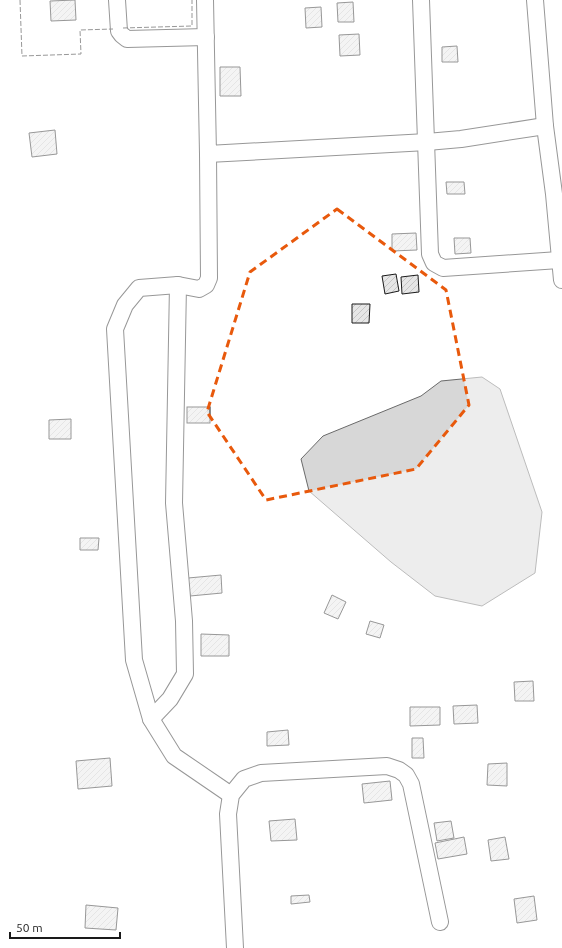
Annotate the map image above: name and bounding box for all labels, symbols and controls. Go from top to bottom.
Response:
scale bar [10,914,120,940]
text: 50 m [16,921,43,934]

